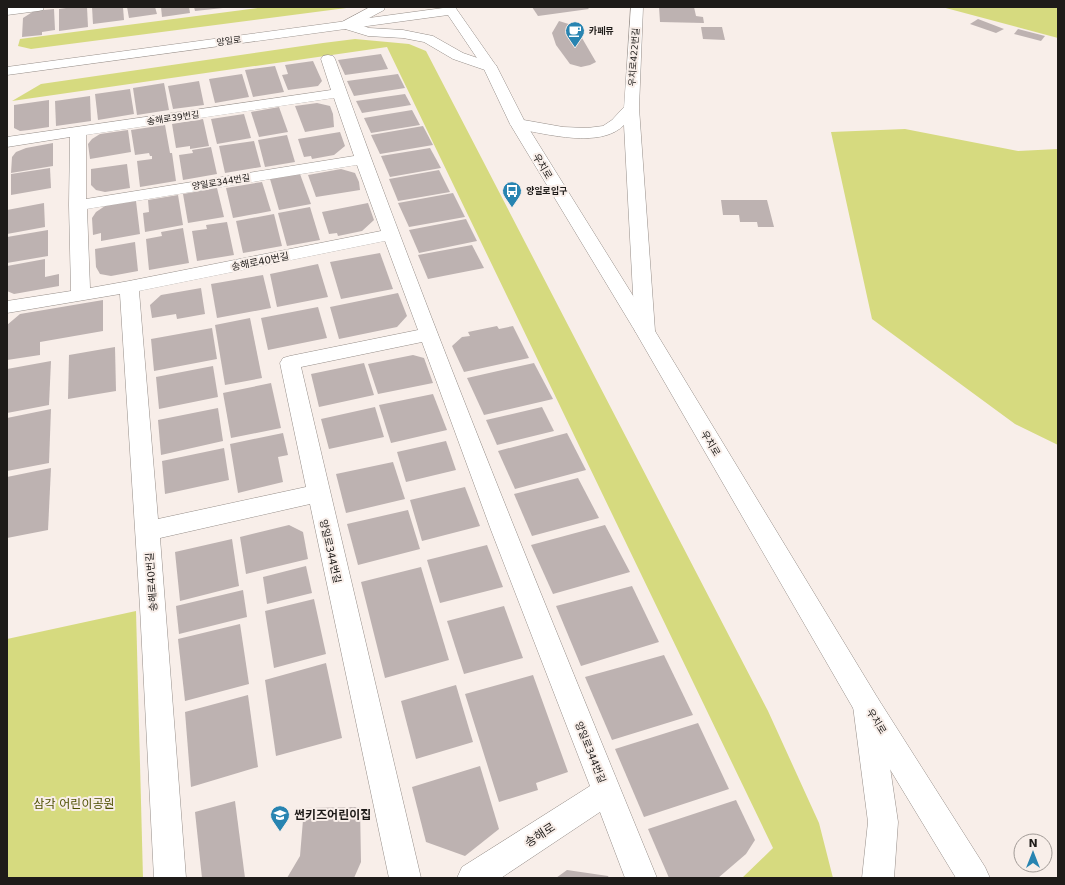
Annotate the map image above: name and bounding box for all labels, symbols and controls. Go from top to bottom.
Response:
cafe icon: 카페뮤 [564,20,586,48]
place label: 카페뮤 [589,26,614,36]
street label: 우치로422번길 [627,27,641,87]
street label: 양일로 [216,34,242,48]
street label: 송해로39번길 [146,109,200,127]
street label: 우치로 [531,152,554,181]
street label: 양일로344번길 [191,172,251,192]
bus stop icon: 양일로입구 [501,180,523,208]
place label: 양일로입구 [526,186,568,196]
street label: 송해로40번길 [230,250,290,272]
street label: 우치로 [699,429,722,458]
street label: 양일로344번길 [318,518,343,584]
street label: 송해로40번길 [144,552,159,612]
street label: 우치로 [865,707,889,736]
street label: 양일로344번길 [573,720,608,784]
park label: 삼각 어린이공원 [33,797,115,811]
school or university icon: 썬키즈어린이집 [269,804,291,832]
place label: 썬키즈어린이집 [294,808,371,822]
street label: 송해로 [522,820,558,850]
north arrow [1013,833,1053,873]
text: N [1028,837,1038,850]

